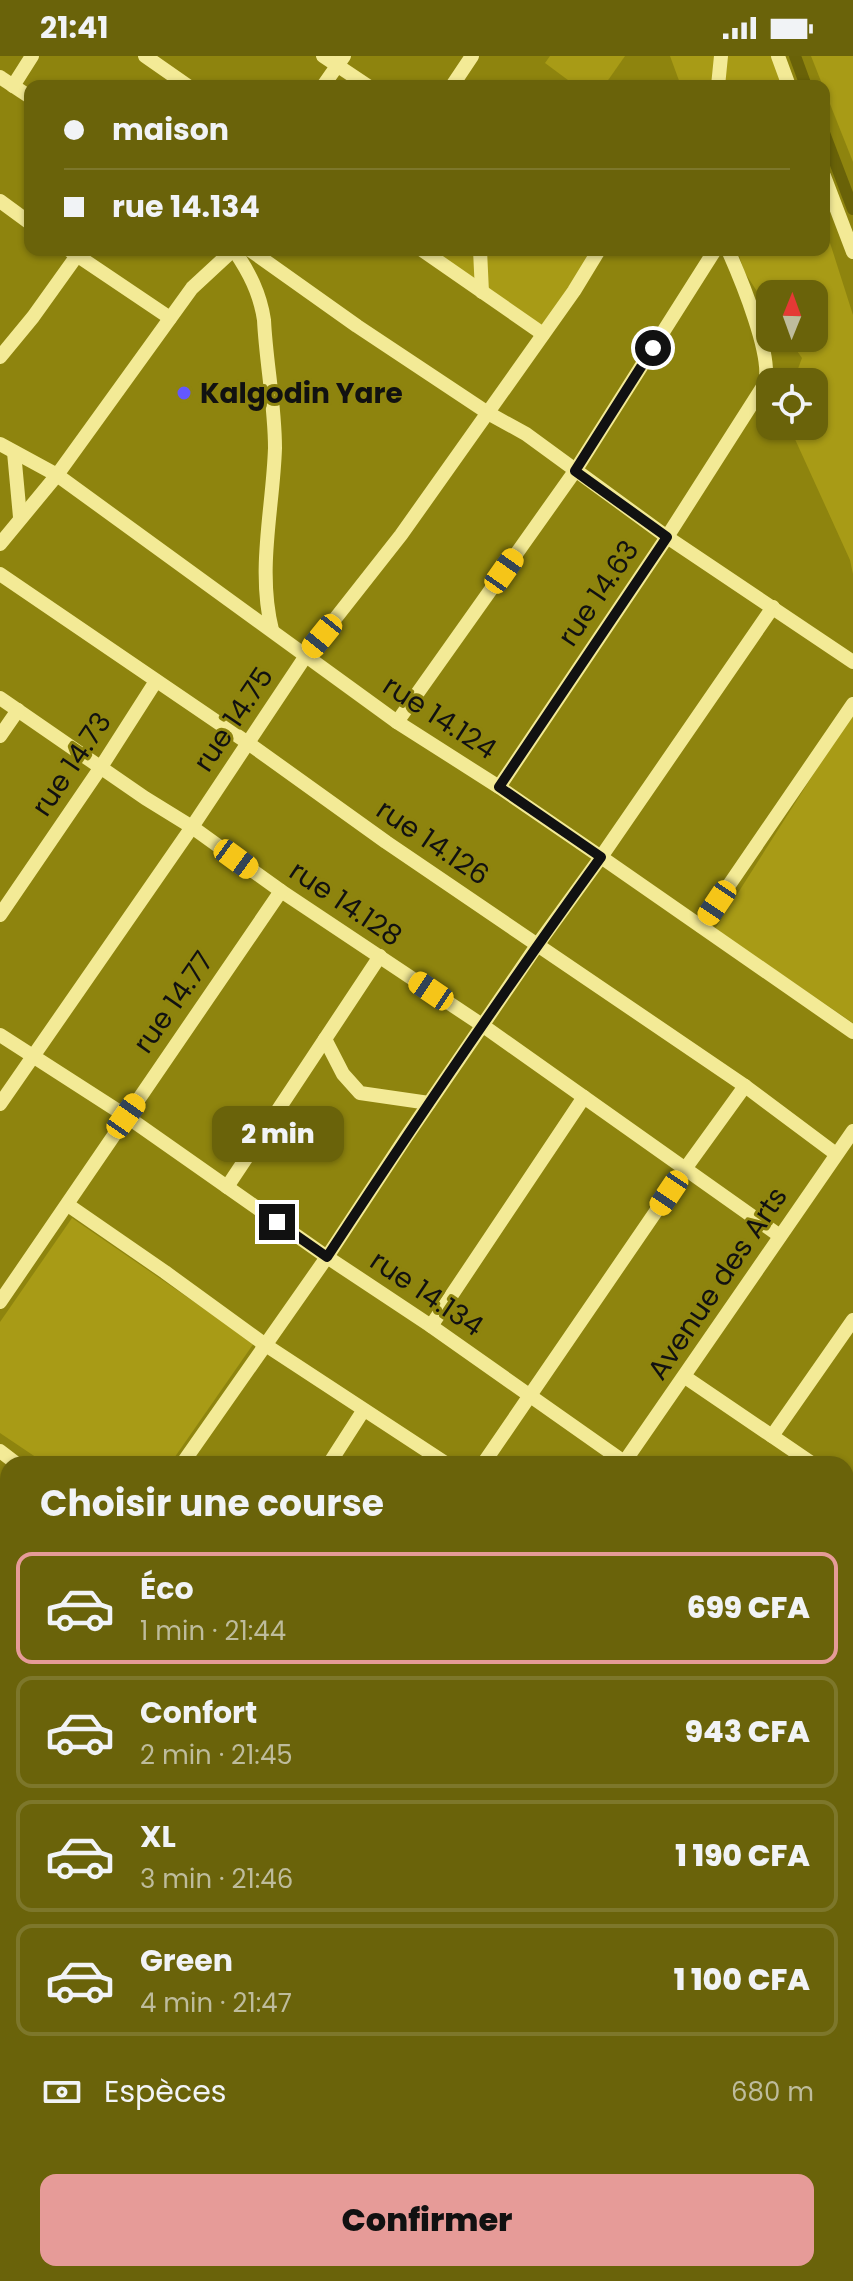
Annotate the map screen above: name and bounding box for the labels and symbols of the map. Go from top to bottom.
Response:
north arrow [756,280,828,352]
route start [635,330,671,366]
place label: Kalgodin Yare [200,374,403,413]
marker: Kalgodin Yare [175,384,193,402]
street label: rue 14.63 [549,533,648,654]
car [480,544,528,598]
car [298,610,346,662]
street label: rue 14.75 [184,659,283,779]
street label: rue 14.124 [375,666,504,769]
street label: rue 14.73 [22,705,120,824]
street label: rue 14.126 [369,790,497,895]
car [210,835,262,883]
street label: rue 14.128 [282,851,410,955]
car [694,876,740,930]
street label: rue 14.77 [124,943,223,1061]
car [404,968,458,1014]
car [102,1089,150,1143]
callout: 2 min [211,1106,343,1162]
car [646,1166,692,1220]
street label: Avenue des Arts [638,1179,797,1388]
route end [259,1204,295,1240]
street label: rue 14.134 [362,1241,491,1346]

